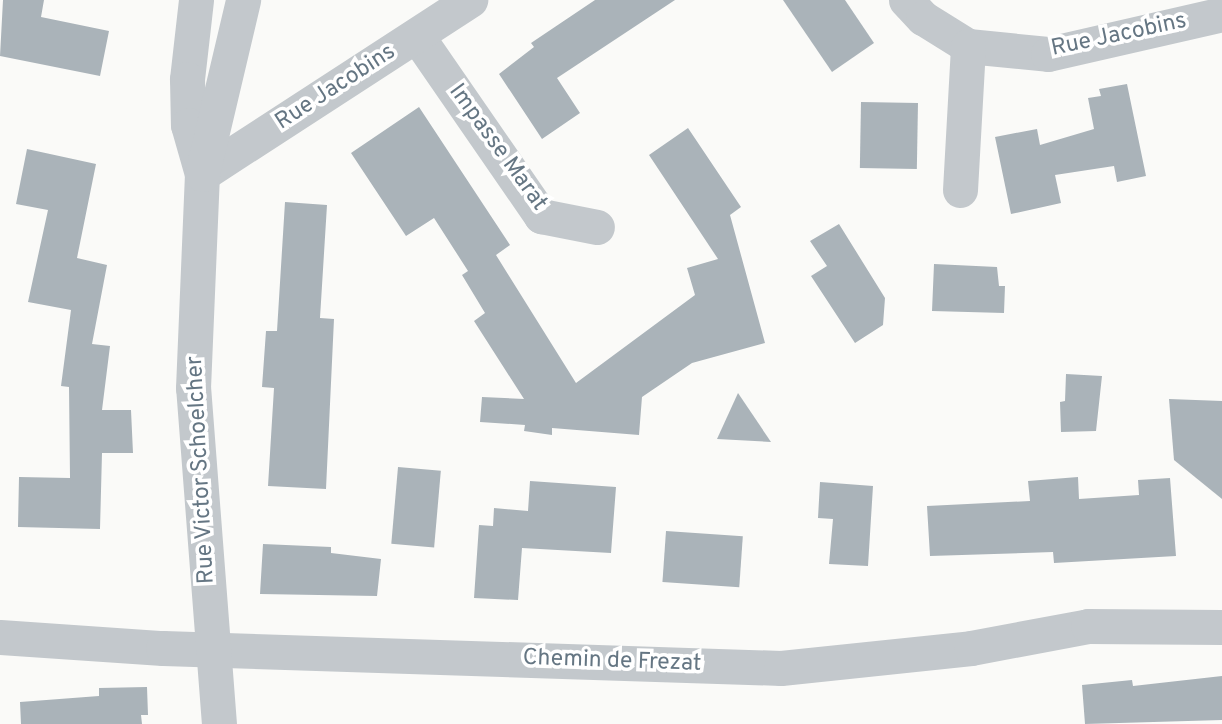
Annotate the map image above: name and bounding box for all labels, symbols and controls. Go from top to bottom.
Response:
street label: Rue Jacobins [1049,8,1189,64]
street label: Rue Jacobins [271,39,401,137]
street label: Impasse Marat [442,79,552,217]
street label: Rue Victor Schoelcher [182,355,222,585]
street label: Chemin de Frezat [522,645,702,679]

